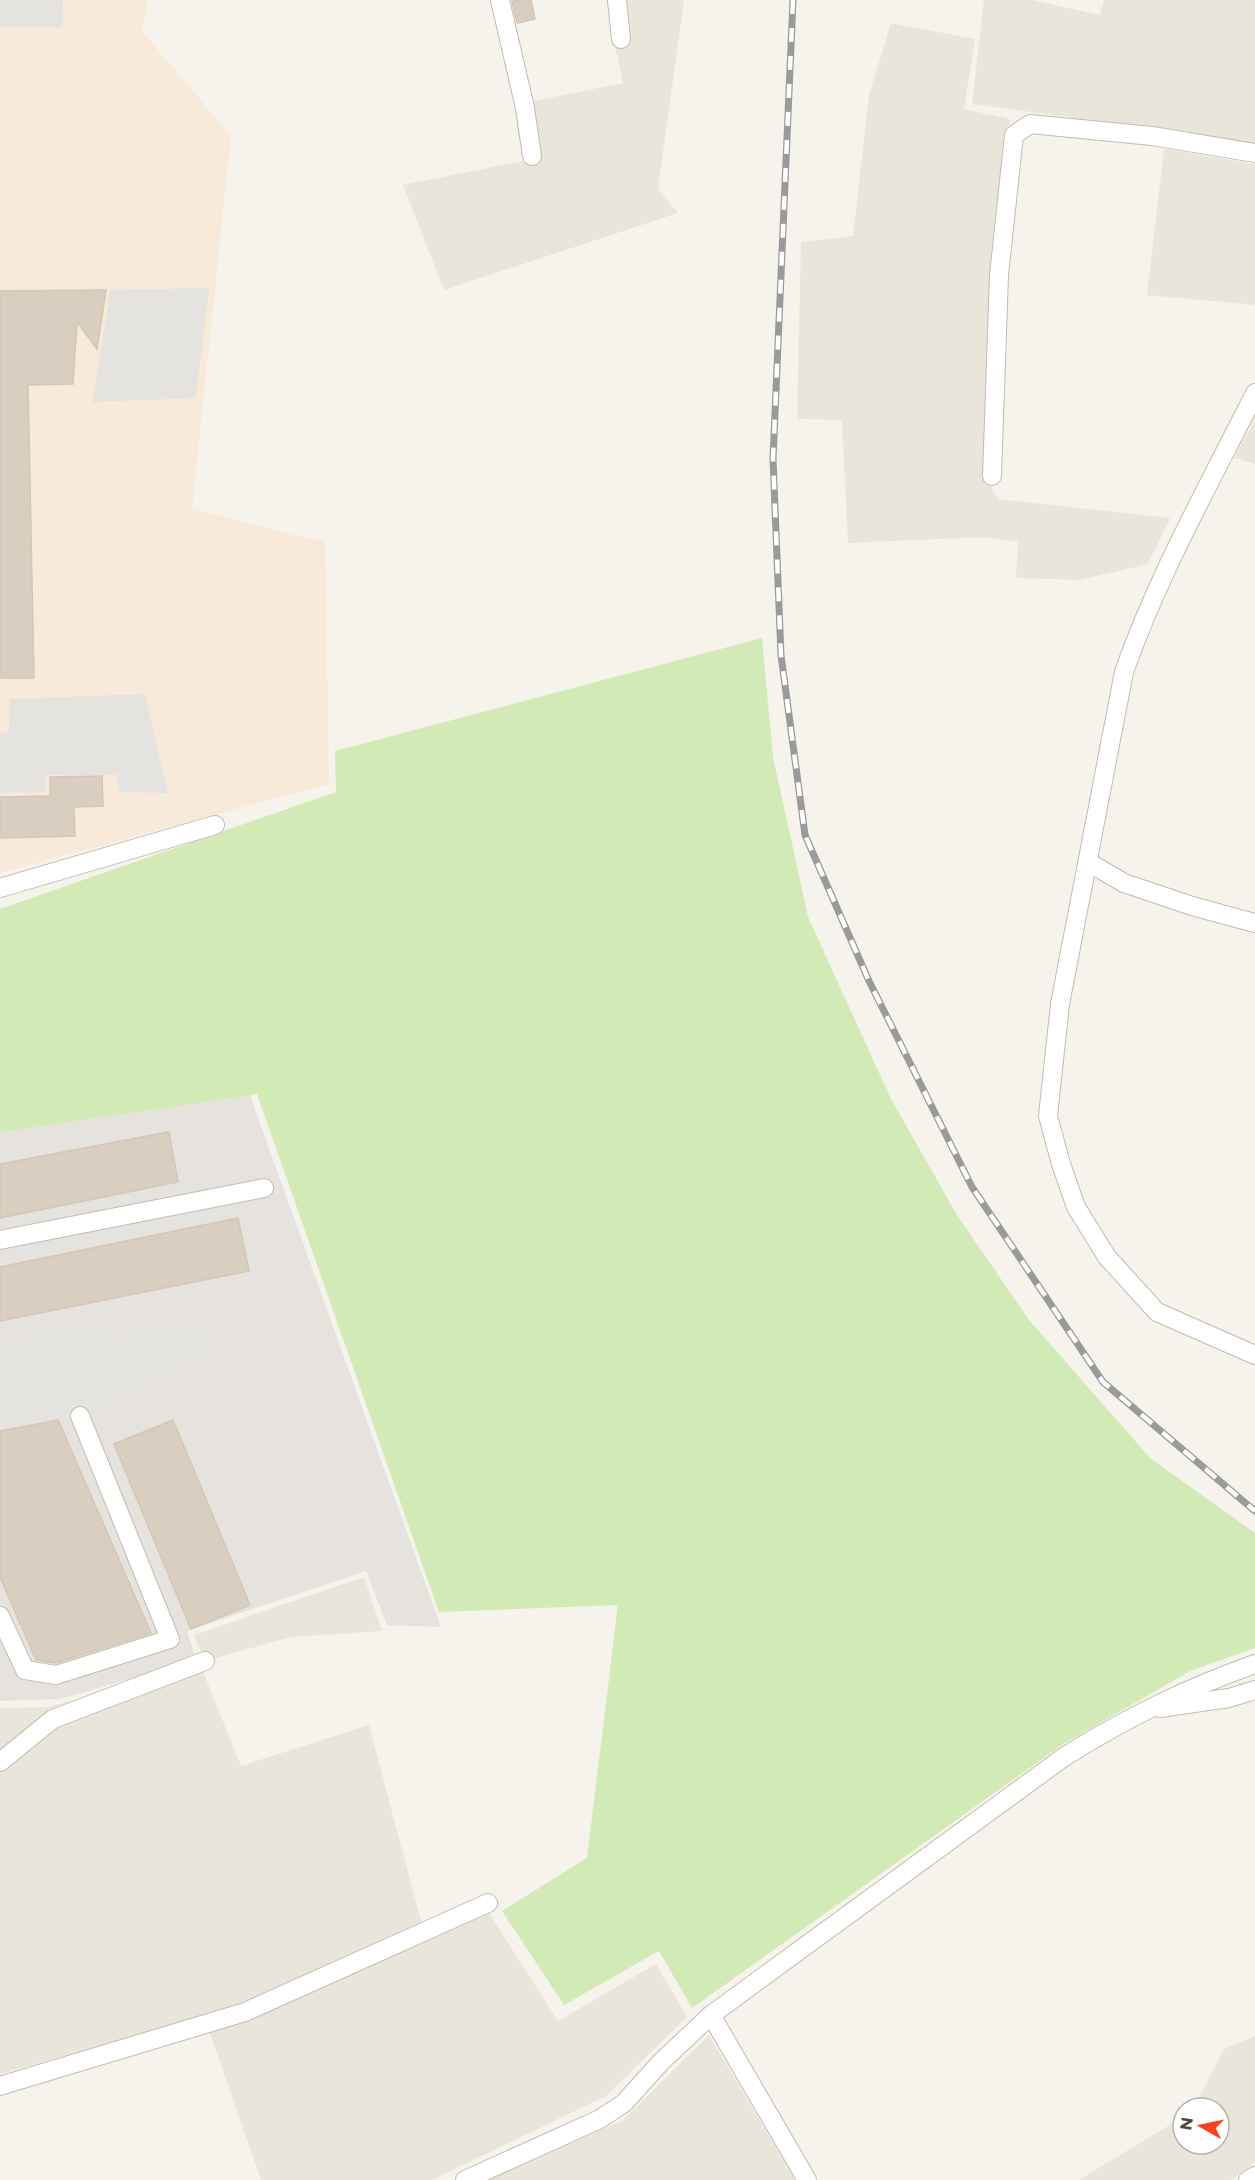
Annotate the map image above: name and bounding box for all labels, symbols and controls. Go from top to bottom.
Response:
north arrow [1171,2096,1231,2156]
text: N [1176,2116,1197,2132]

